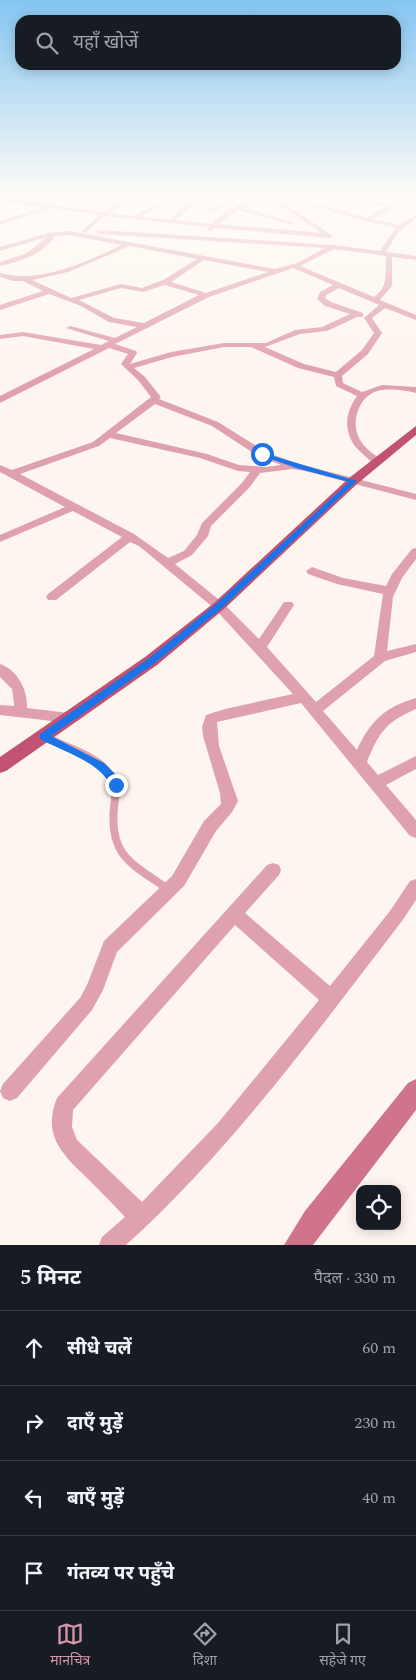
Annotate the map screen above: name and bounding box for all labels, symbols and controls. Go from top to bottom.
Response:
search box [15,15,401,70]
text: यहाँ खोजें [73,28,138,57]
icon: search [33,29,61,57]
route start [251,443,274,466]
route end [105,774,128,797]
map controls [356,1185,401,1230]
button: locate [356,1185,401,1230]
text: 5 मिनट [20,1262,81,1294]
text: पैदल · 330 m [314,1266,396,1290]
icon: ahead [20,1334,48,1362]
text: सीधे चलें [67,1334,132,1363]
text: 60 m [362,1336,396,1360]
icon: right [20,1409,48,1437]
text: दाएँ मुड़ें [67,1409,123,1438]
text: 230 m [354,1411,396,1435]
icon: left [20,1484,48,1512]
text: बाएँ मुड़ें [67,1484,124,1513]
text: 40 m [362,1486,396,1510]
icon: arrive [20,1559,48,1587]
text: गंतव्य पर पहुँचे [67,1559,174,1588]
tab: मानचित्र [50,1620,90,1671]
tab: दिशा [191,1620,219,1671]
tab: सहेजे गए [319,1620,366,1671]

